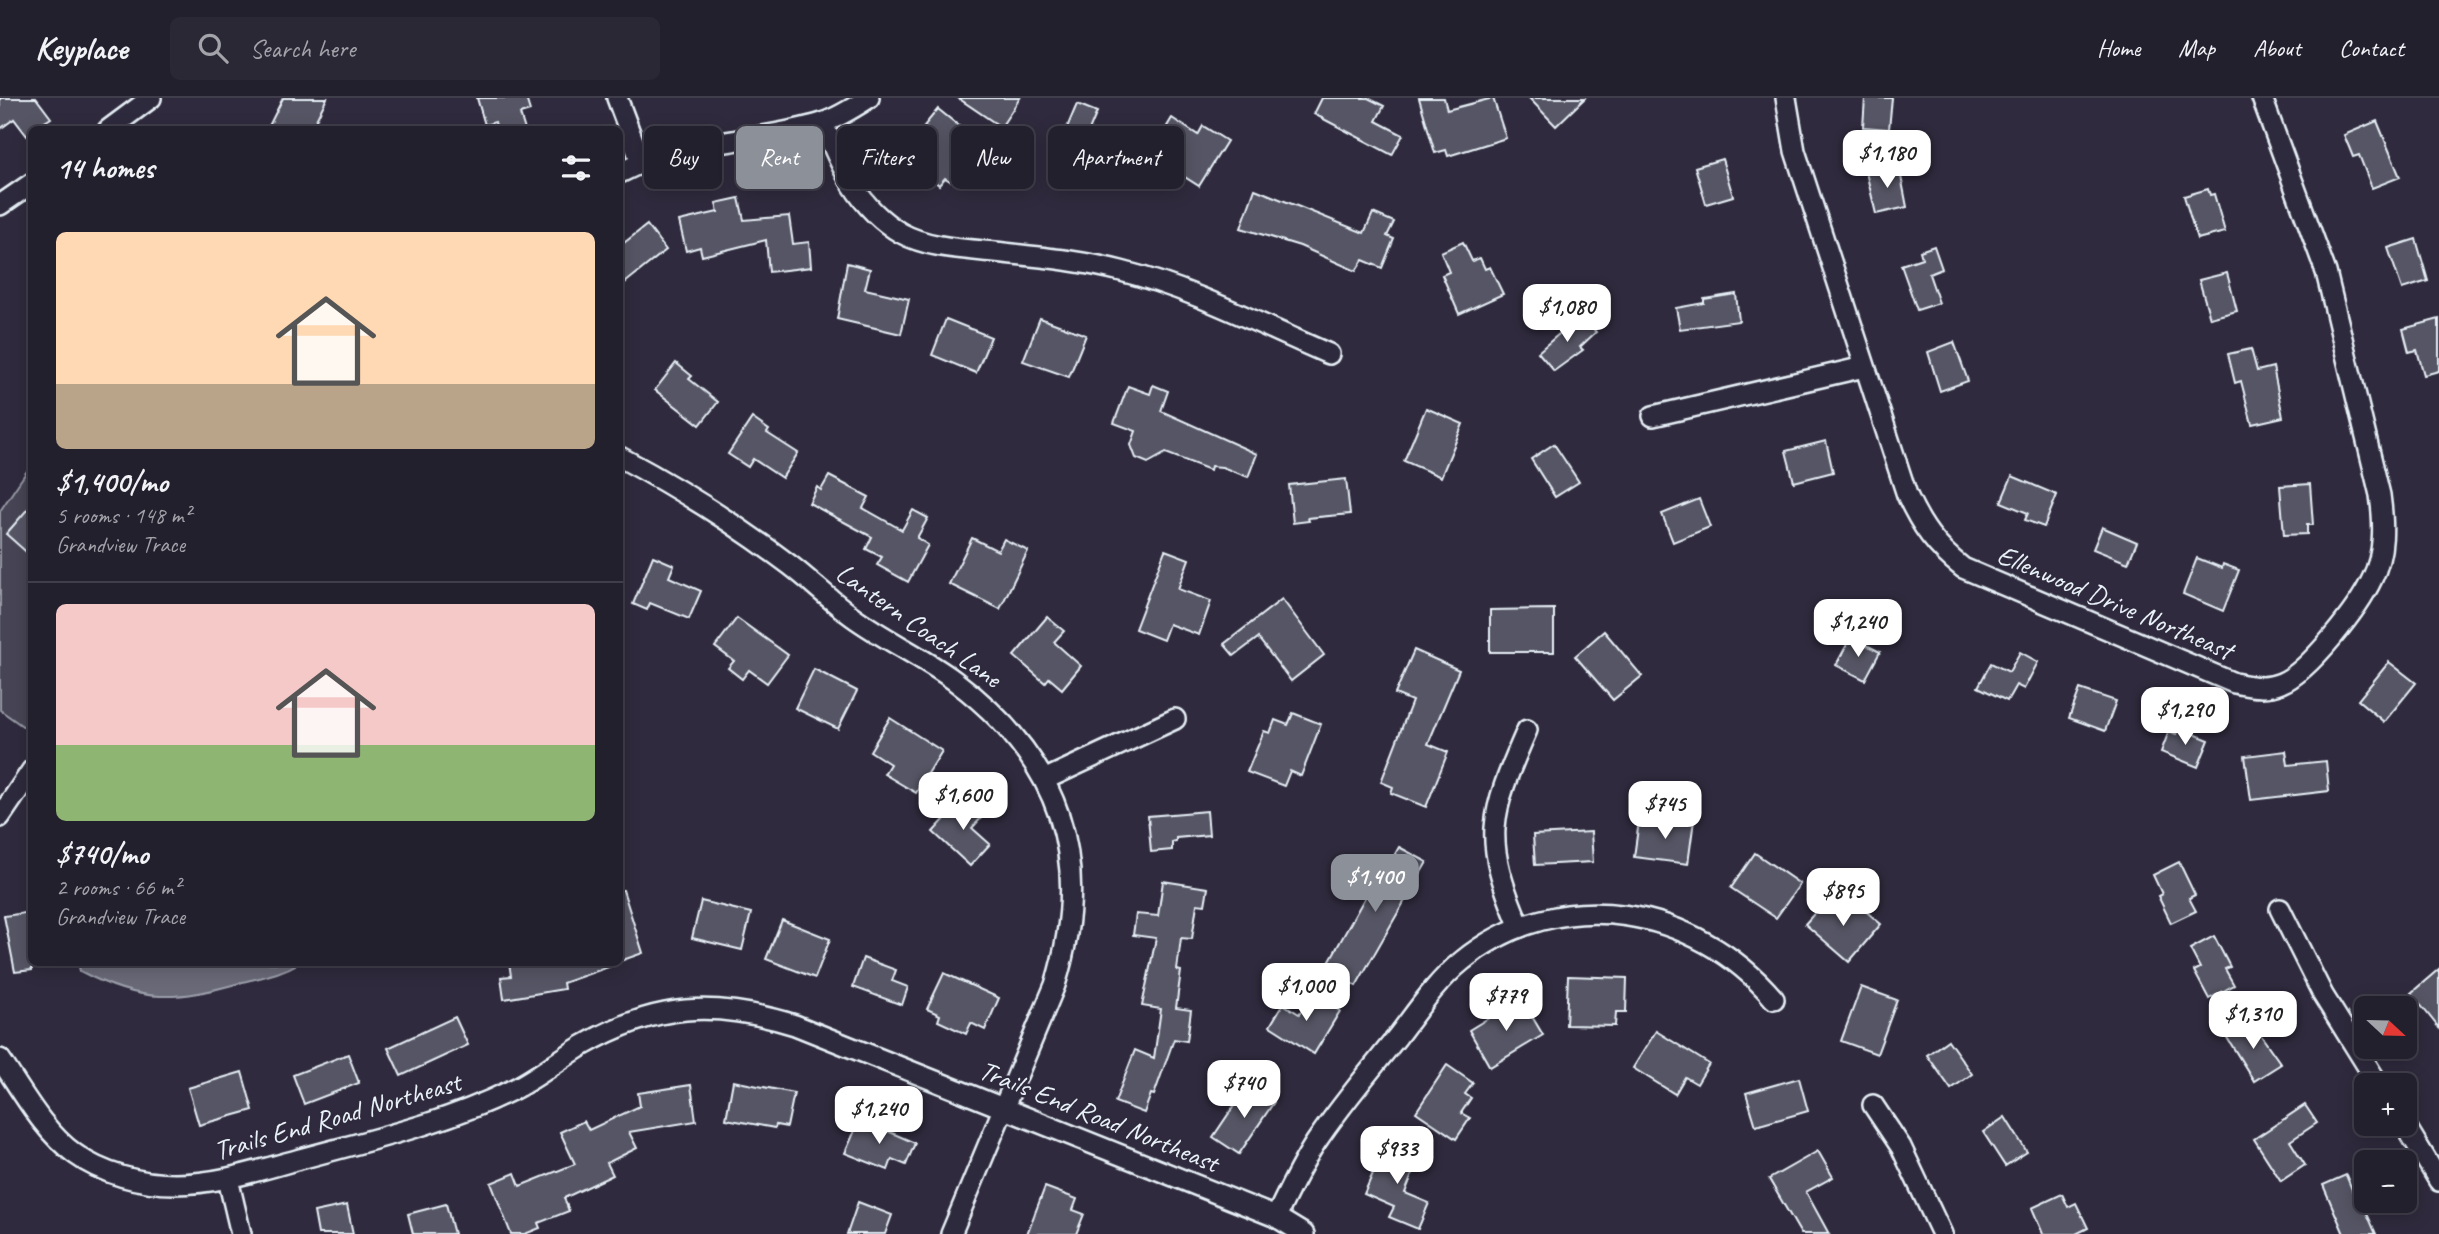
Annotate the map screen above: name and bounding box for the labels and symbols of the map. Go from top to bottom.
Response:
pin: $1,180 [1830,130,1944,190]
pin: $1,080 [1510,285,1624,344]
street label: Ellenwood Drive Northeast [1992,537,2241,669]
street label: Lantern Coach Lane [829,555,1010,696]
pin: $1,240 [1801,600,1915,659]
pin: $1,290 [2128,688,2242,747]
pin: $1,600 [906,772,1020,832]
pin: $745 [1624,782,1706,841]
pin: $1,400 [1318,854,1432,914]
pin: $895 [1802,868,1884,928]
pin: $1,000 [1249,964,1363,1023]
pin: $779 [1465,974,1547,1033]
pin: $1,310 [2196,992,2310,1051]
north arrow [2354,996,2417,1059]
street label: Trails End Road Northeast [974,1052,1226,1181]
pin: $740 [1203,1060,1285,1120]
street label: Trails End Road Northeast [210,1063,467,1168]
pin: $1,240 [822,1086,936,1146]
pin: $933 [1356,1126,1438,1186]

